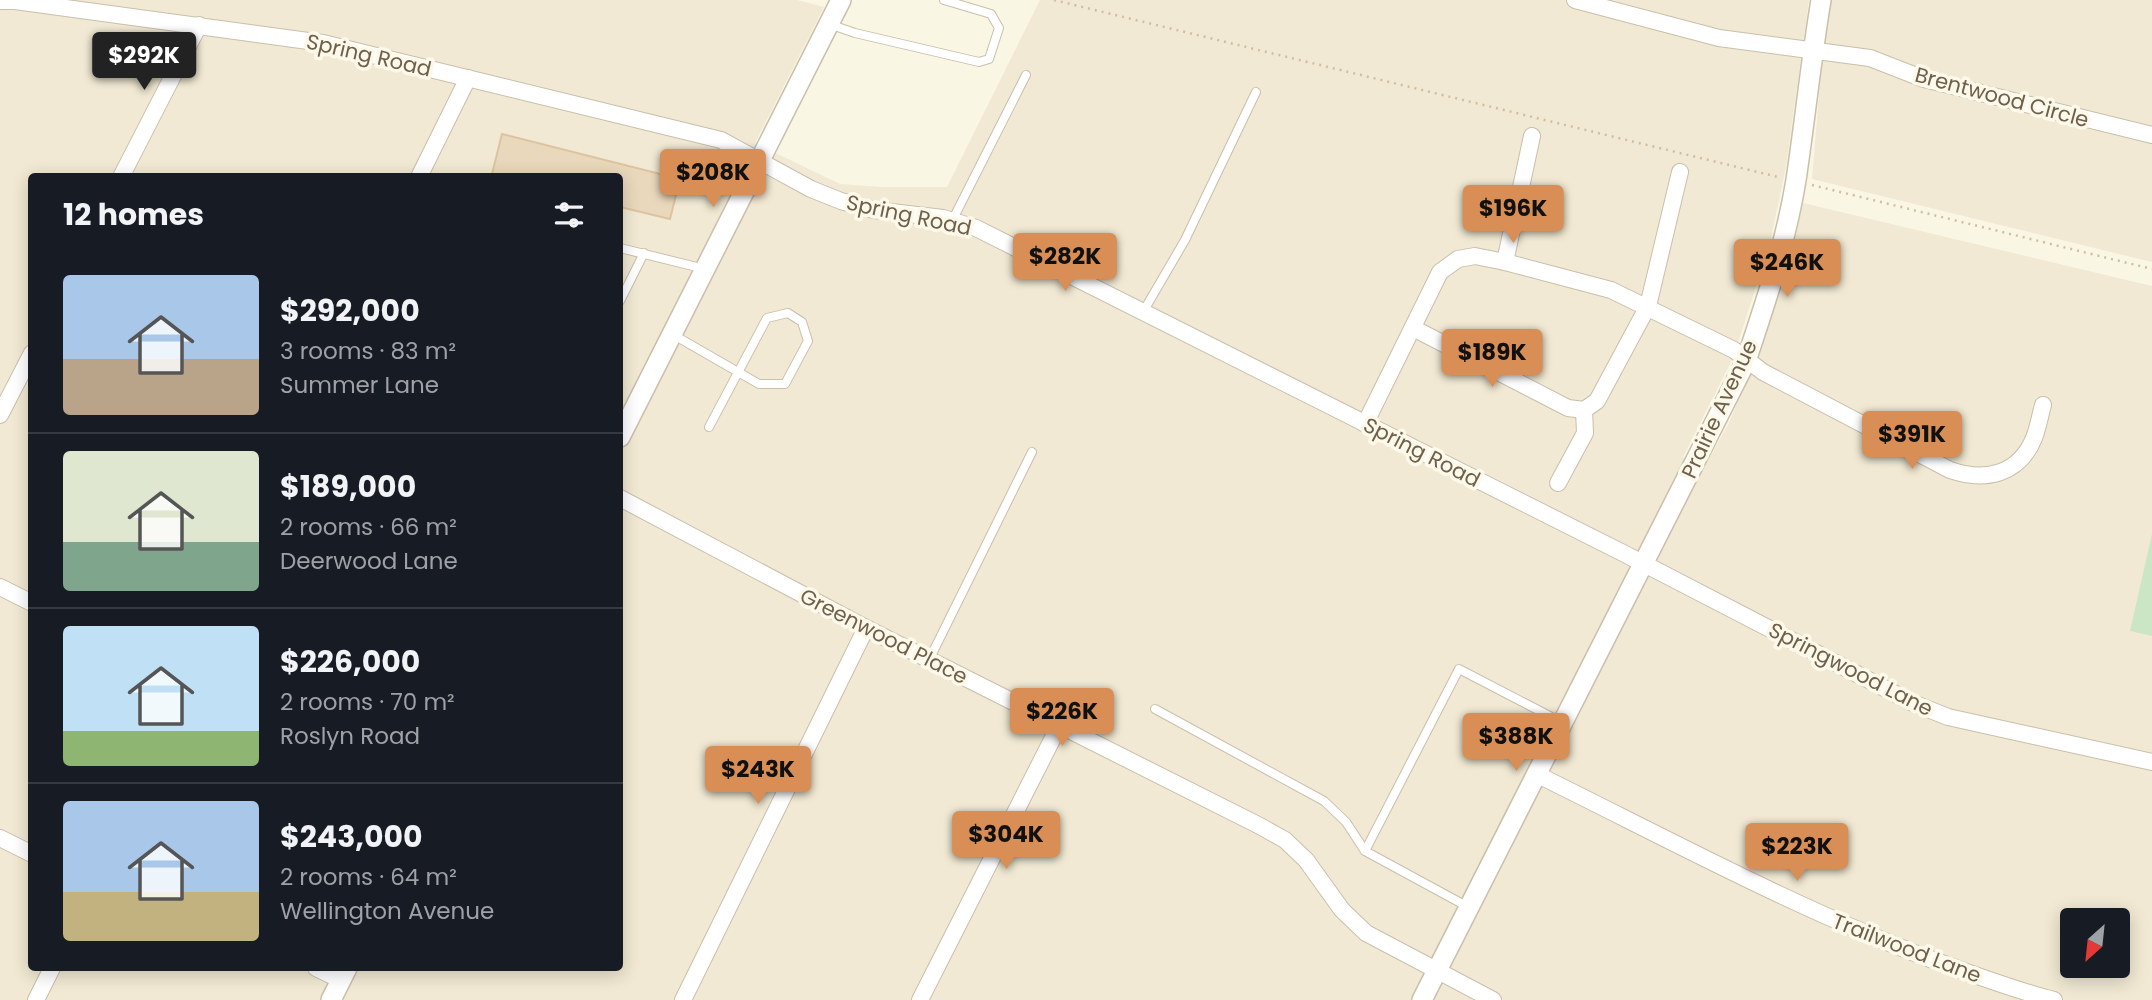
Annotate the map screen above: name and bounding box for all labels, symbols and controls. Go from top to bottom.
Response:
street label: Spring Road [304,27,434,83]
pin: $292K [95,32,193,92]
text: $292K [108,39,180,71]
street label: Brentwood Circle [1912,60,2092,134]
pin: $208K [664,150,762,209]
text: $208K [676,156,750,188]
pin: $196K [1464,186,1562,245]
street label: Spring Road [844,188,974,242]
text: $196K [1479,192,1547,224]
text: 12 homes [63,193,204,236]
icon: filters [550,196,588,234]
pin: $282K [1016,233,1114,293]
text: $282K [1029,240,1101,272]
pin: $246K [1738,240,1836,299]
text: $246K [1750,246,1824,278]
text: $292,000 [280,289,420,332]
icon: home [119,303,203,387]
pin: $189K [1443,330,1541,389]
text: 3 rooms · 83 m² [280,335,456,367]
street label: Prairie Avenue [1674,335,1764,483]
text: $189K [1458,336,1526,368]
text: Summer Lane [280,369,439,401]
street label: Spring Road [1359,410,1485,494]
pin: $391K [1863,412,1961,471]
text: $391K [1878,418,1946,450]
text: $189,000 [280,465,416,508]
icon: home [119,479,203,563]
text: 2 rooms · 66 m² [280,511,457,543]
text: Deerwood Lane [280,545,458,577]
street label: Greenwood Place [795,581,973,691]
street label: Springwood Lane [1764,615,1938,723]
text: $226,000 [280,640,420,683]
icon: home [119,654,203,738]
text: 2 rooms · 70 m² [280,686,455,718]
pin: $226K [1013,688,1111,748]
text: $226K [1026,695,1098,727]
pin: $388K [1467,714,1565,773]
text: Roslyn Road [280,720,420,752]
text: $388K [1479,720,1553,752]
pin: $243K [709,746,807,806]
text: $243K [721,753,795,785]
pin: $304K [957,812,1055,871]
text: $243,000 [280,815,423,858]
text: $304K [968,818,1044,850]
pin: $223K [1748,824,1846,883]
icon: home [119,829,203,913]
text: $223K [1761,830,1833,862]
text: 2 rooms · 64 m² [280,861,457,893]
text: Wellington Avenue [280,895,494,927]
street label: Trailwood Lane [1828,906,1986,990]
north arrow [2060,908,2130,978]
map controls [2060,908,2130,978]

